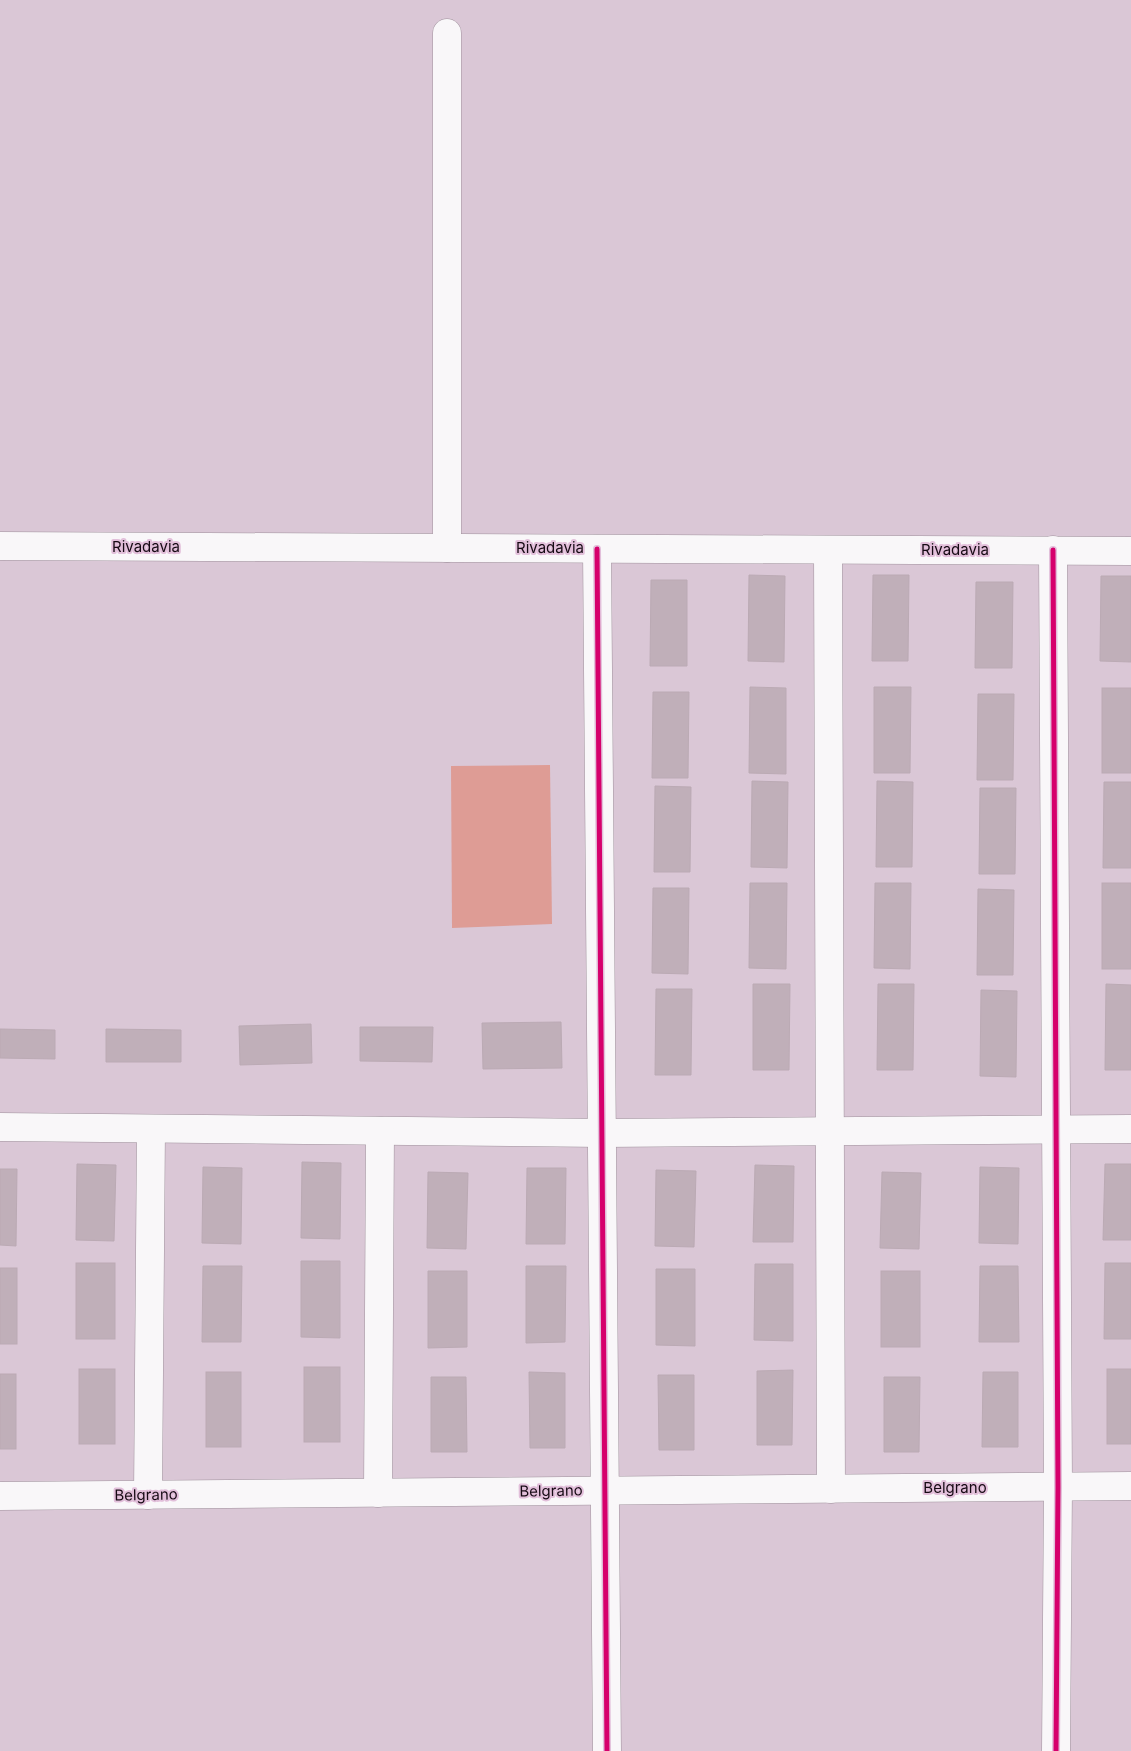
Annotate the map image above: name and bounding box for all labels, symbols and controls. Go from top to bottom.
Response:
street label: Rivadavia [112,537,180,556]
street label: Rivadavia [516,538,584,557]
street label: Rivadavia [921,540,989,559]
street label: Belgrano [923,1478,987,1497]
street label: Belgrano [519,1480,583,1501]
street label: Belgrano [114,1484,178,1505]

